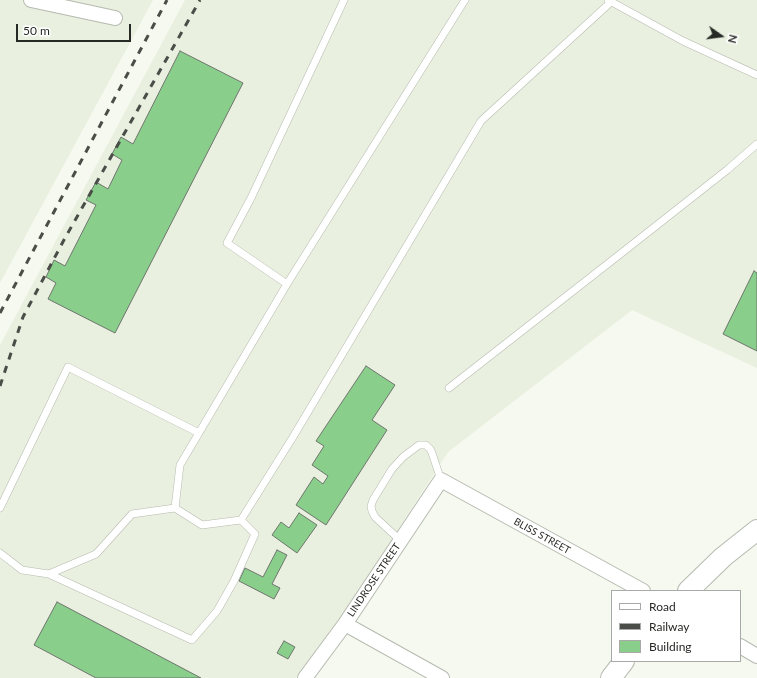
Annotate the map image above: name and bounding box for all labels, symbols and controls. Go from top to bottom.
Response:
scale bar [18,16,133,42]
north arrow [701,16,741,56]
text: 50 m [23,23,50,38]
text: N [726,33,740,45]
street label: BLISS STREET [512,516,572,556]
street label: LINDROSE STREET [345,541,403,619]
legend [611,590,741,662]
text: Road [649,599,676,614]
text: Railway [649,619,689,634]
text: Building [649,639,692,654]

